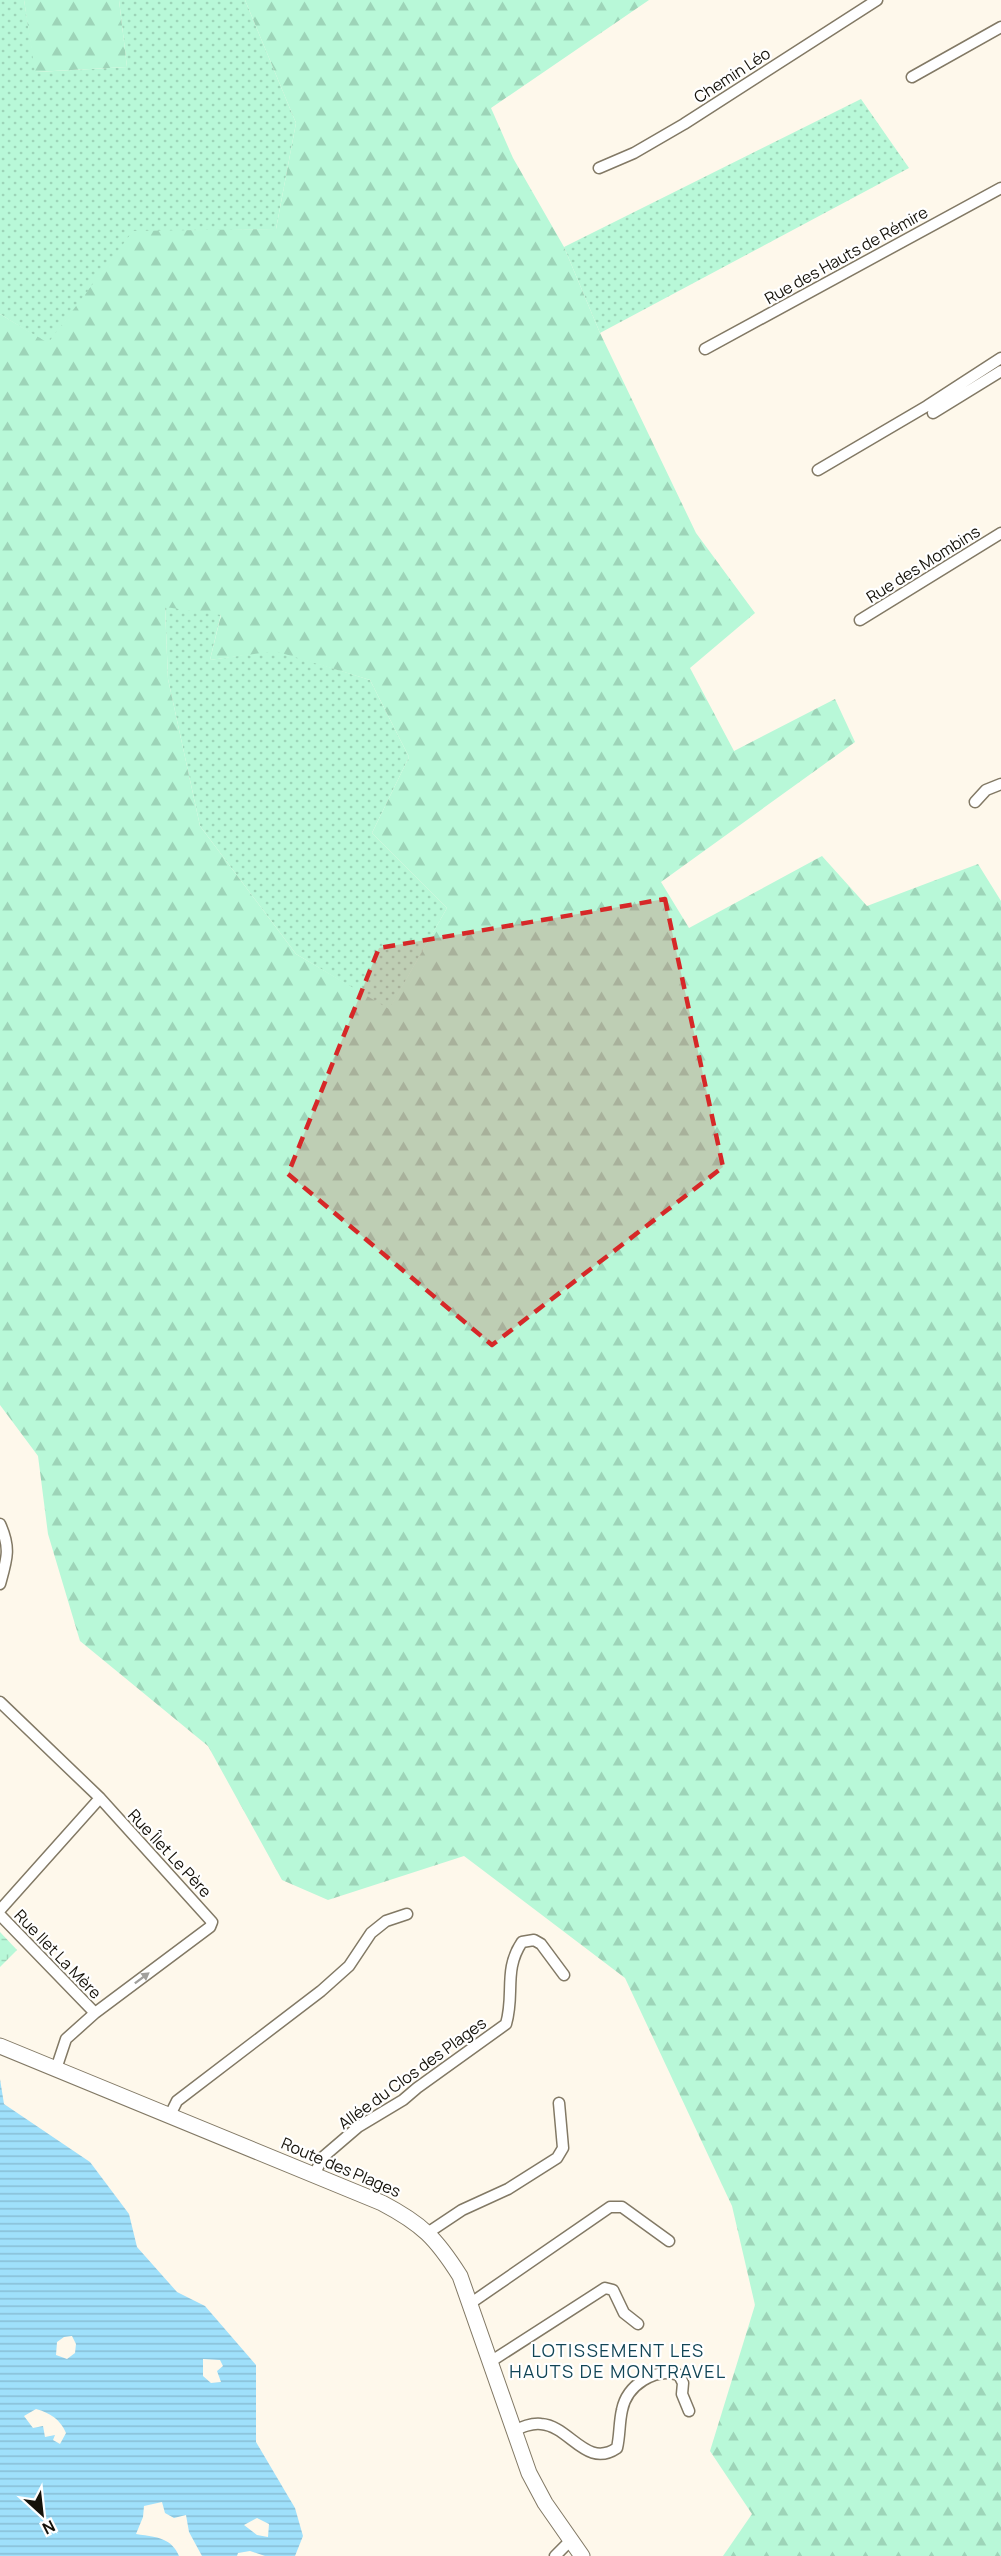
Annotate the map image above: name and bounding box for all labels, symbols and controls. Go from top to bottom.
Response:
street label: Chemin Léo [690,42,774,108]
street label: Rue des Hauts de Rémire [760,201,932,309]
street label: Rue des Mombins [862,520,984,608]
street label: Rue Îlet Le Père [123,1804,217,1902]
street label: Rue Ilet La Mère [10,1904,106,2004]
one-way arrow [134,1972,150,1985]
street label: Allée du Clos des Plages [334,2012,490,2134]
street label: Route des Plages [278,2132,404,2202]
district label: LOTISSEMENT LES HAUTS DE MONTRAVEL [509,2338,727,2383]
north arrow [12,2484,72,2544]
text: N [39,2515,59,2540]

